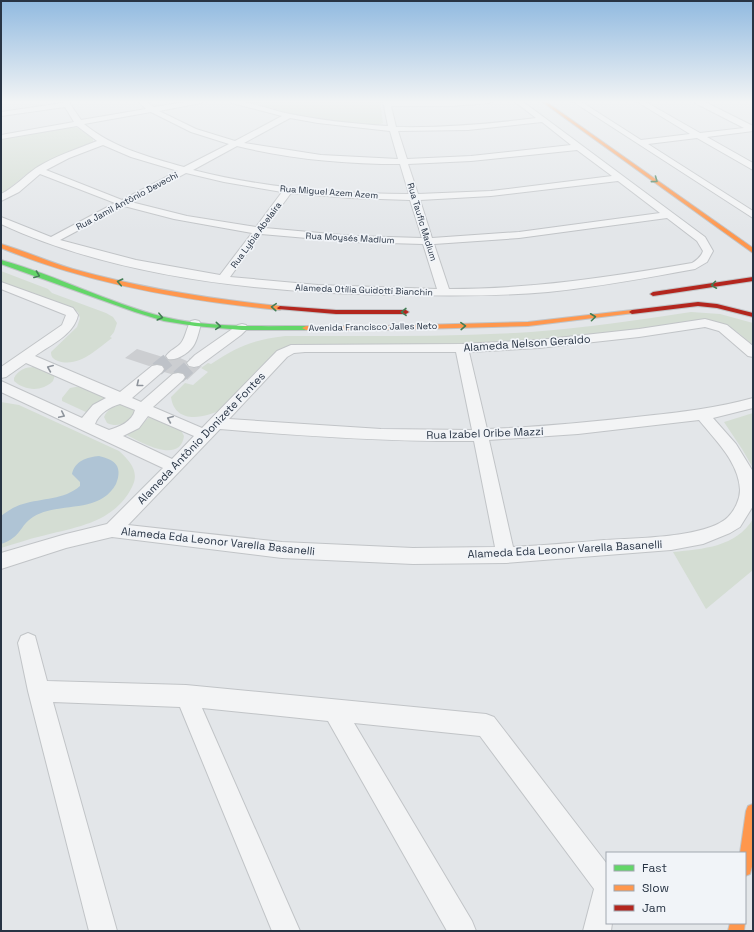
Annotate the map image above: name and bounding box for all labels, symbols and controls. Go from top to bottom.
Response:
street label: Rua Jamil Antônio Devechi [74,169,180,233]
one-way arrow [651,175,658,183]
street label: Rua Taufic Madlum [404,181,440,263]
street label: Rua Miguel Azem Azem [280,183,379,201]
street label: Rua Lybia Abelaira [228,199,284,271]
street label: Rua Moysés Madlum [305,230,395,246]
one-way arrow [34,271,41,279]
one-way arrow [117,279,123,287]
one-way arrow [711,280,717,289]
street label: Alameda Otília Guidotti Bianchin [295,282,433,298]
one-way arrow [271,302,277,311]
one-way arrow [401,308,407,317]
one-way arrow [157,313,164,321]
one-way arrow [590,313,596,322]
street label: Avenida Francisco Jalles Neto [309,320,438,334]
one-way arrow [215,321,221,330]
one-way arrow [460,321,466,330]
street label: Alameda Nelson Geraldo [463,332,591,354]
one-way arrow [47,365,54,373]
street label: Alameda Antônio Donizete Fontes [134,369,268,507]
one-way arrow [137,379,144,386]
one-way arrow [57,410,65,418]
one-way arrow [166,416,174,424]
street label: Rua Izabel Oribe Mazzi [426,424,544,442]
street label: Alameda Eda Leonor Varella Basanelli [120,524,316,558]
street label: Alameda Eda Leonor Varella Basanelli [467,537,663,561]
legend [606,852,746,924]
text: Fast [642,860,667,876]
text: Slow [642,880,669,896]
text: Jam [642,900,666,916]

